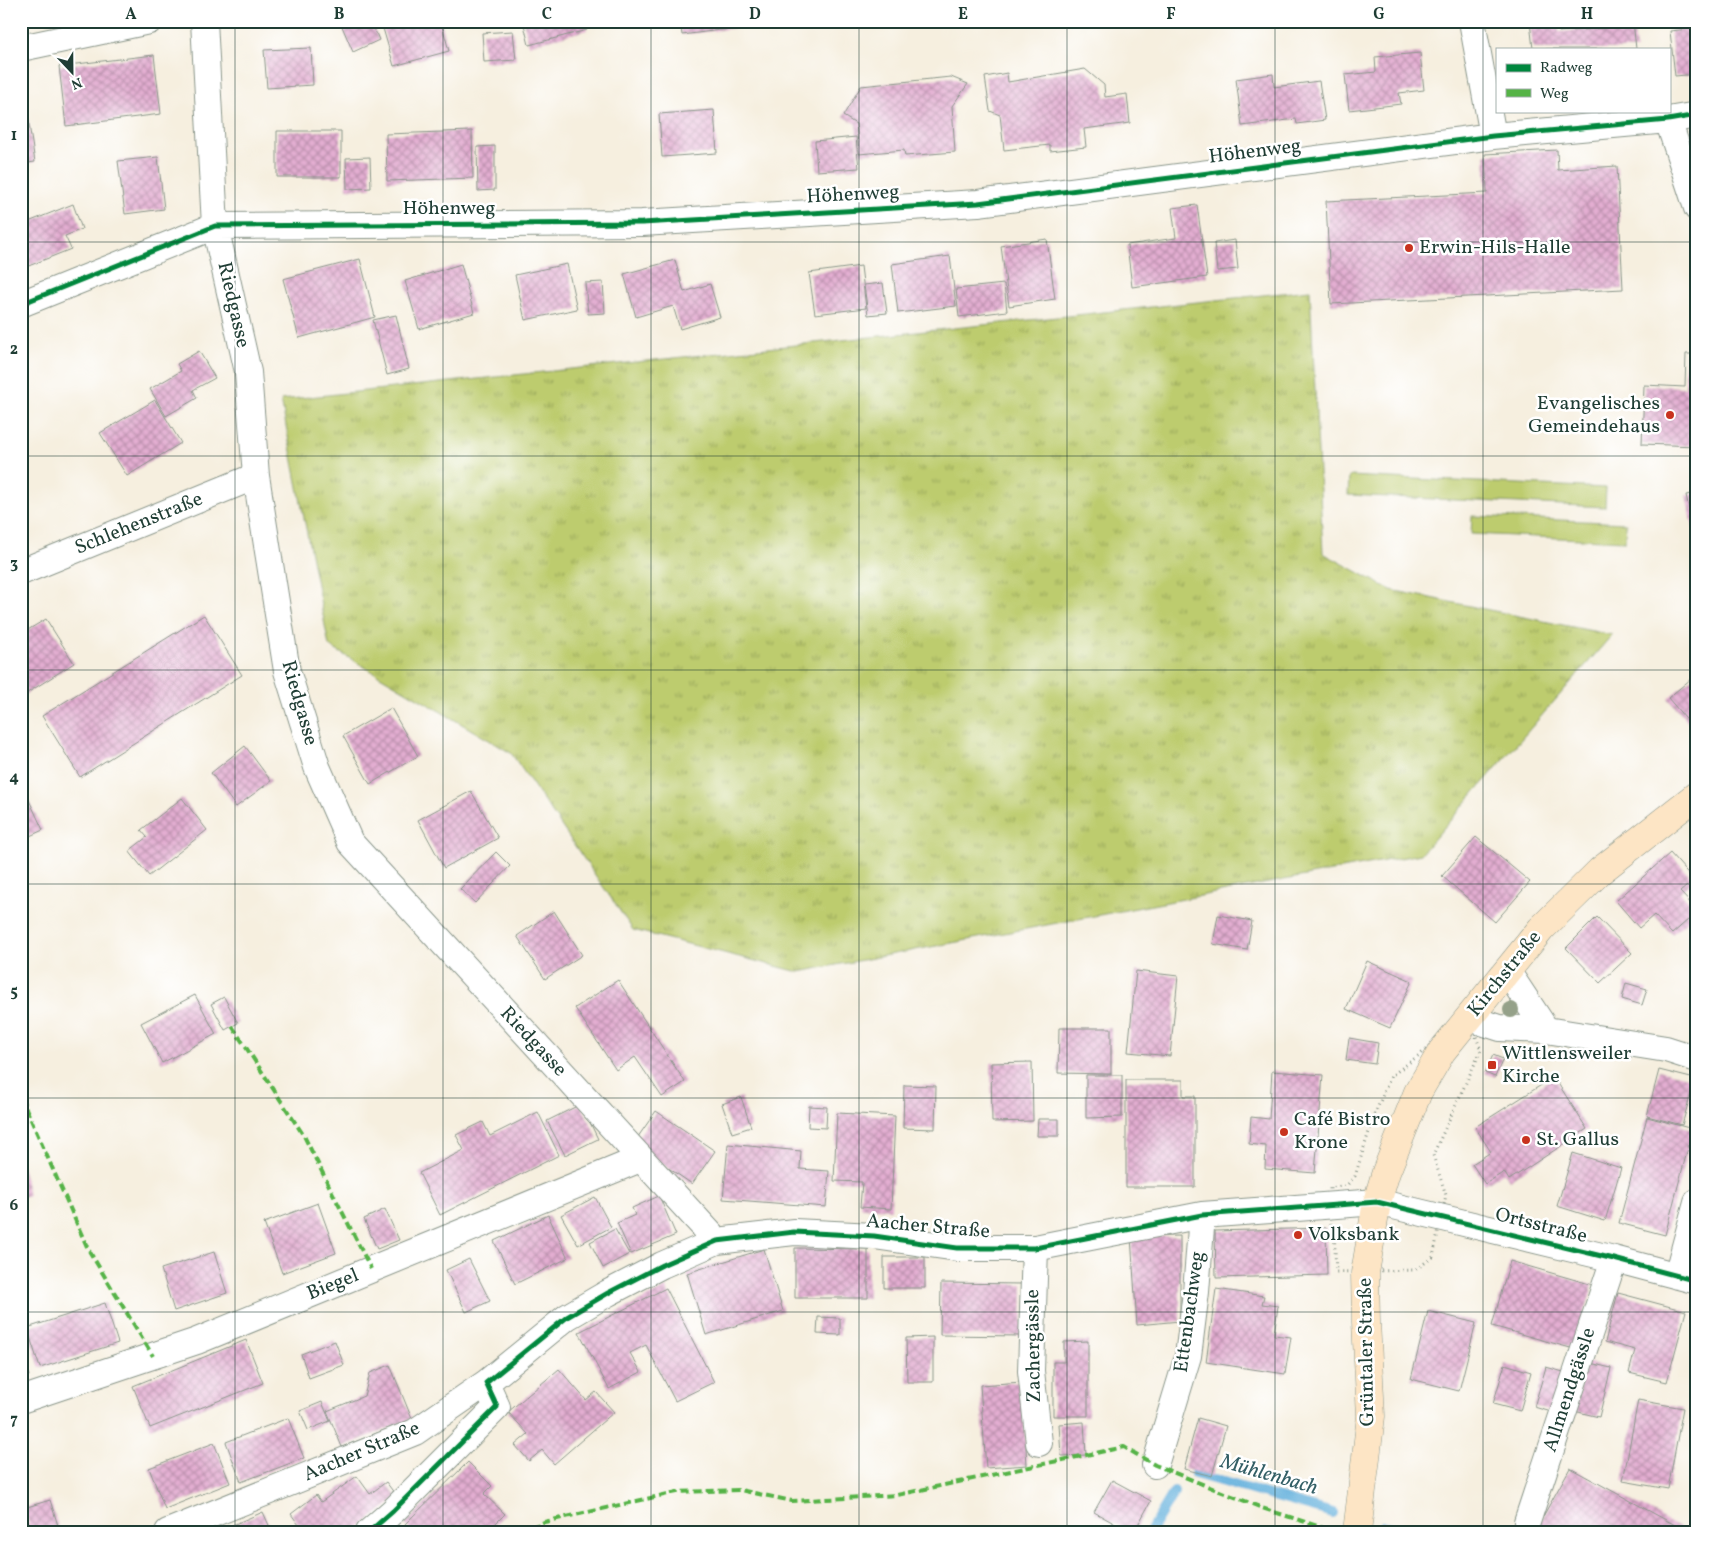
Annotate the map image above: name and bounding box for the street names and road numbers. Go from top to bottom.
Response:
street label: Höhenweg [1207,132,1303,172]
street label: Höhenweg [806,179,900,211]
street label: Höhenweg [402,195,496,223]
street label: Riedgasse [210,259,256,351]
street label: Schlehenstraße [71,486,207,562]
street label: Riedgasse [274,657,324,749]
street label: Kirchstraße [1461,925,1549,1023]
street label: Riedgasse [493,1001,573,1083]
street label: Ortsstraße [1492,1201,1590,1251]
street label: Aacher Straße [865,1208,991,1246]
street label: Ettenbachweg [1168,1249,1212,1375]
street label: Biegel [303,1262,363,1308]
street label: Grüntaler Straße [1352,1277,1382,1427]
street label: Zachergässle [1019,1289,1049,1403]
street label: Allmendgässle [1537,1324,1603,1456]
street label: Aacher Straße [299,1415,425,1489]

